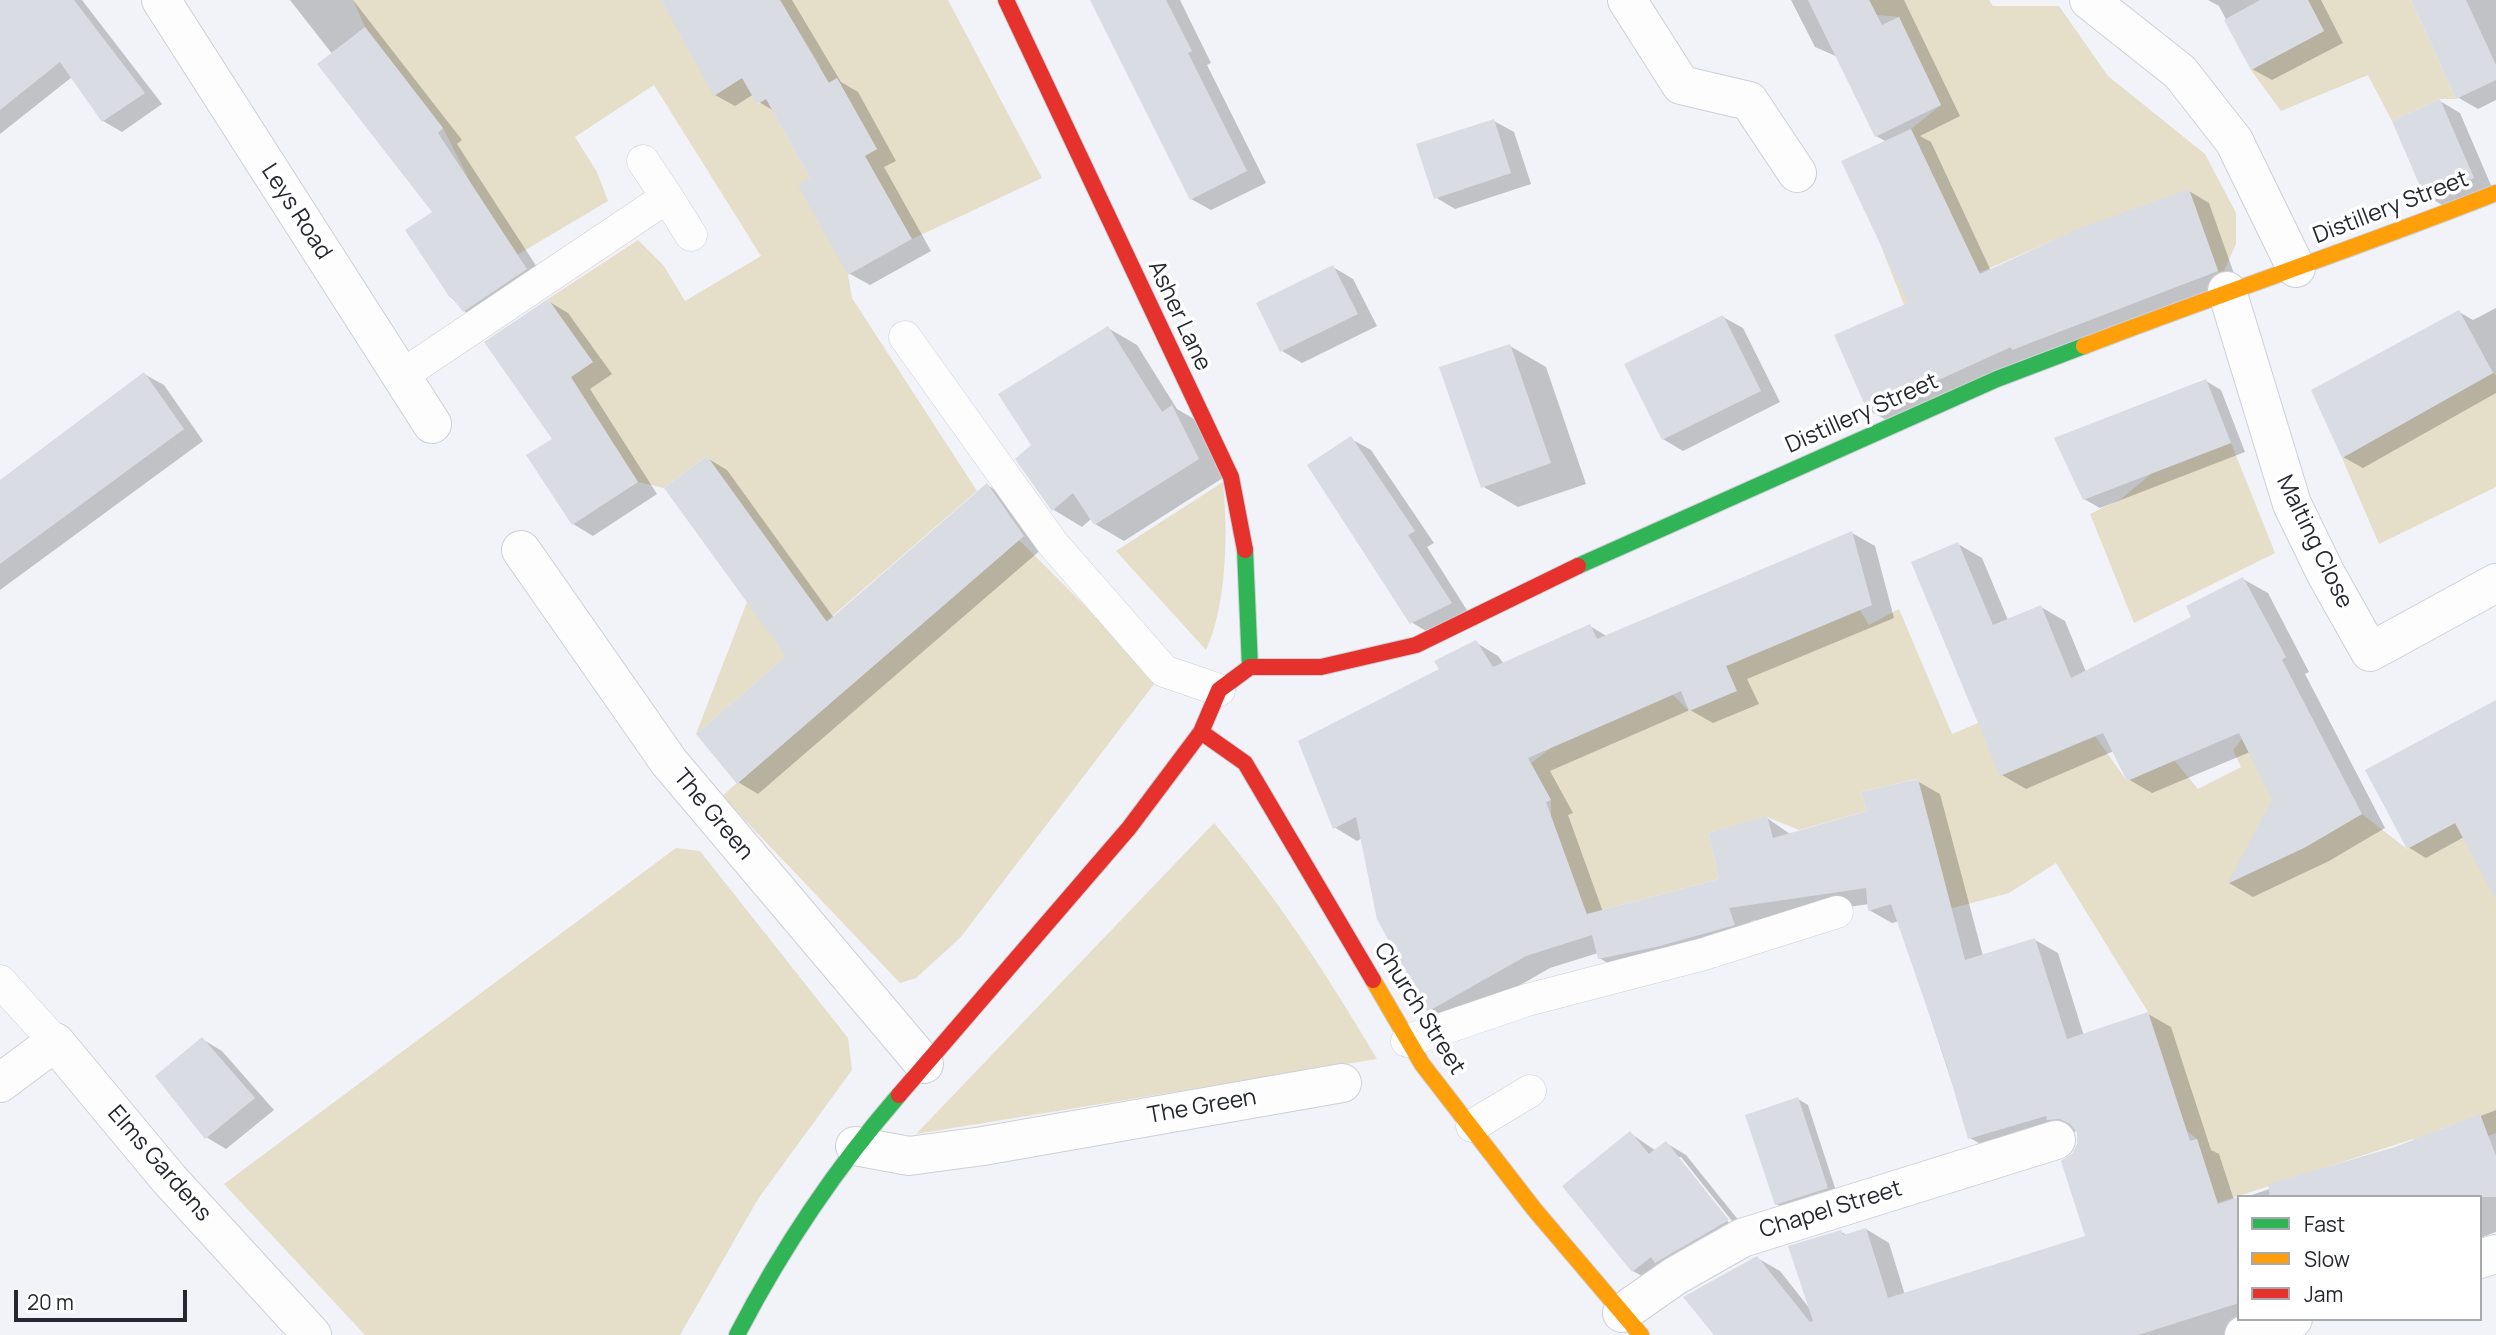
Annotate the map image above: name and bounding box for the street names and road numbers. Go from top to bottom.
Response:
street label: Leys Road [255,159,337,265]
street label: Distillery Street [2309,166,2473,250]
street label: Asher Lane [1142,257,1216,375]
street label: Distillery Street [1781,368,1943,460]
street label: Malting Close [2270,471,2358,613]
street label: The Green [667,764,759,866]
street label: Church Street [1367,938,1471,1080]
street label: The Green [1145,1084,1259,1130]
street label: Elms Gardens [101,1101,217,1227]
street label: Chapel Street [1756,1175,1906,1245]

